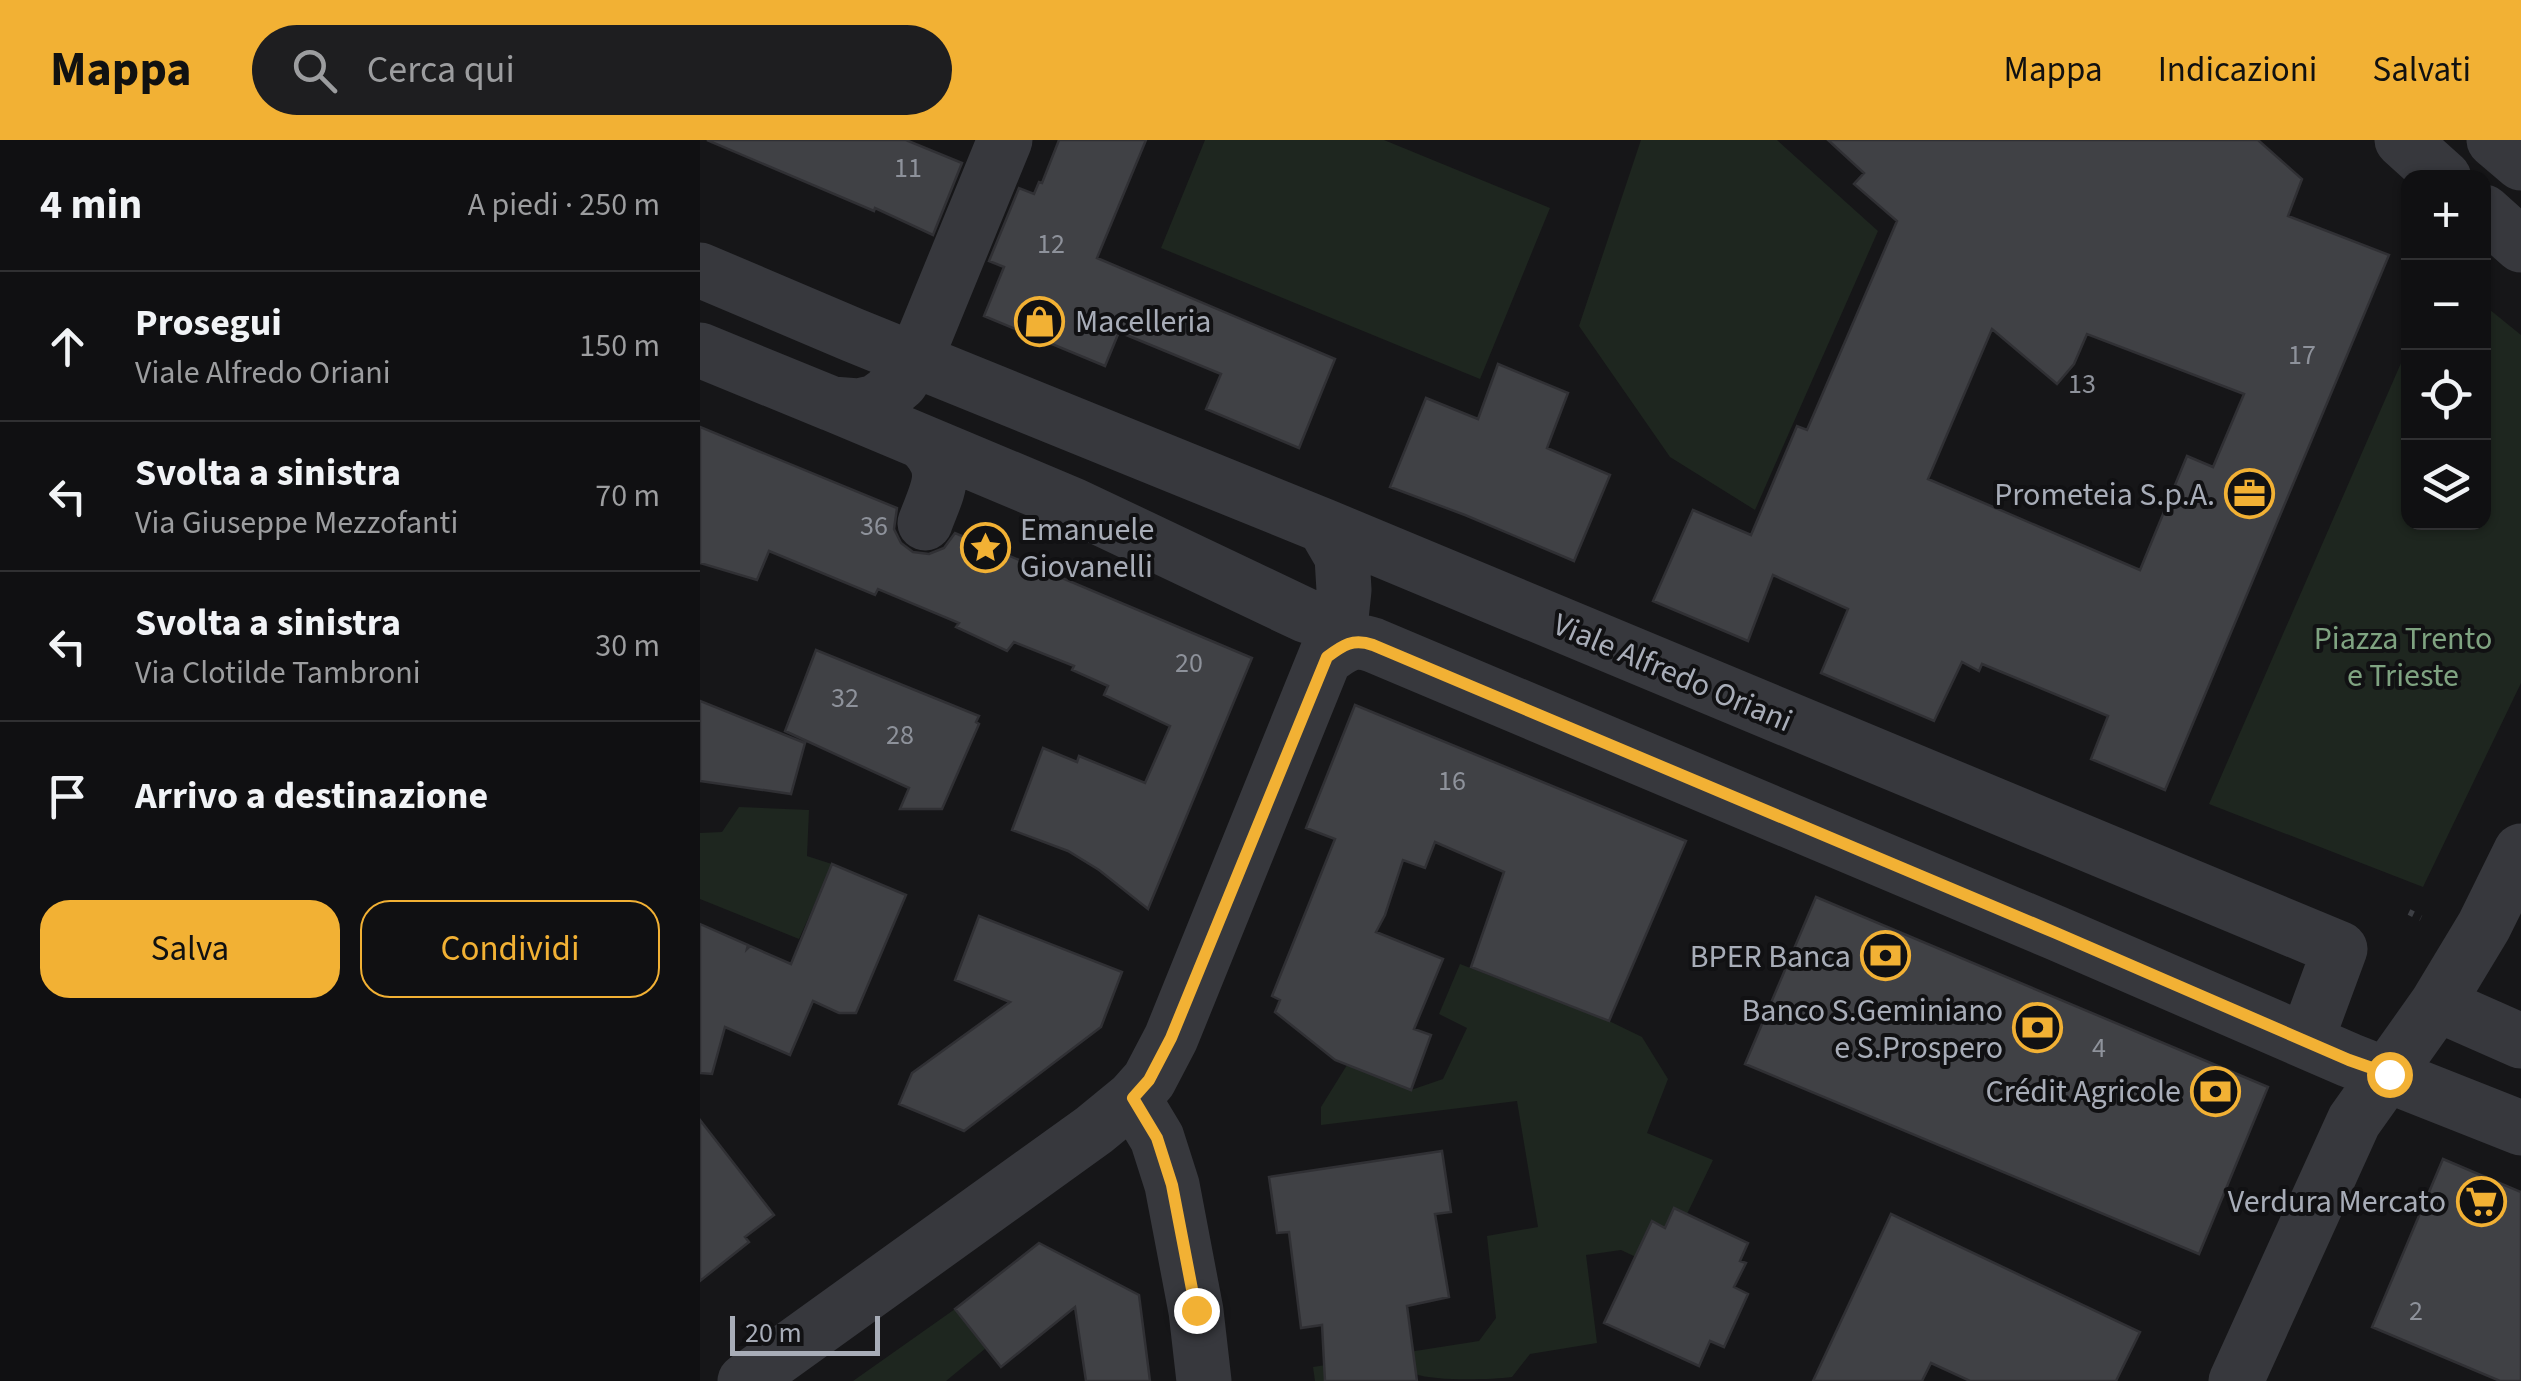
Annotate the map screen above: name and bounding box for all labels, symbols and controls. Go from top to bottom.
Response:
search box [252,25,952,115]
text: Mappa [50,36,192,104]
icon: search [287,43,342,98]
text: Cerca qui [367,43,515,97]
text: Mappa [2004,45,2103,95]
text: Indicazioni [2158,45,2317,95]
text: Salvati [2372,45,2471,95]
house number: 11 [894,148,922,188]
map controls [2401,170,2491,530]
button: + [2401,170,2491,260]
text: 4 min [40,175,142,235]
text: A piedi · 250 m [468,182,660,228]
house number: 12 [1037,224,1065,264]
button: − [2401,260,2491,350]
shop icon: Macelleria [1014,295,1066,347]
text: Prosegui [135,296,282,350]
place label: Macelleria [1075,299,1211,345]
icon: ahead [40,319,95,374]
text: 150 m [579,323,660,369]
house number: 17 [2288,335,2316,375]
text: Viale Alfredo Oriani [135,350,391,396]
button: locate [2401,350,2491,440]
house number: 13 [2068,364,2096,404]
button: layers [2401,440,2491,530]
text: Svolta a sinistra [135,446,401,500]
office icon: Prometeia S.p.A. [2224,468,2276,520]
icon: left [40,469,95,524]
place label: Prometeia S.p.A. [1994,472,2215,518]
text: 70 m [595,473,660,519]
text: Via Giuseppe Mezzofanti [135,500,458,546]
house number: 36 [860,506,888,546]
place label: Emanuele Giovanelli [1020,507,1154,590]
place icon: Emanuele Giovanelli [959,521,1011,573]
text: Svolta a sinistra [135,596,401,650]
street label: Viale Alfredo Oriani [1546,602,1799,744]
park label: Piazza Trento e Trieste [2314,616,2492,699]
icon: left [40,619,95,674]
text: 30 m [595,623,660,669]
house number: 20 [1175,643,1203,683]
text: Via Clotilde Tambroni [135,650,421,696]
house number: 32 [831,678,859,718]
house number: 28 [886,715,914,755]
house number: 16 [1438,761,1466,801]
icon: arrive [40,769,95,824]
text: Arrivo a destinazione [135,769,488,823]
button: Salva [40,900,340,998]
button: Condividi [360,900,660,998]
bank icon: BPER Banca [1860,930,1912,982]
place label: BPER Banca [1690,934,1851,980]
place label: Banco S.Geminiano e S.Prospero [1741,988,2003,1071]
bank icon: Banco S.Geminiano e S.Prospero [2012,1002,2064,1054]
house number: 4 [2092,1028,2106,1068]
route start [2367,1052,2413,1098]
bank icon: Crédit Agricole [2190,1065,2242,1117]
place label: Crédit Agricole [1985,1069,2181,1115]
supermarket icon: Verdura Mercato [2455,1175,2507,1227]
place label: Verdura Mercato [2228,1179,2446,1225]
route end [1174,1288,1220,1334]
house number: 2 [2409,1291,2423,1331]
scale bar [730,1311,880,1356]
text: 20 m [745,1313,802,1353]

